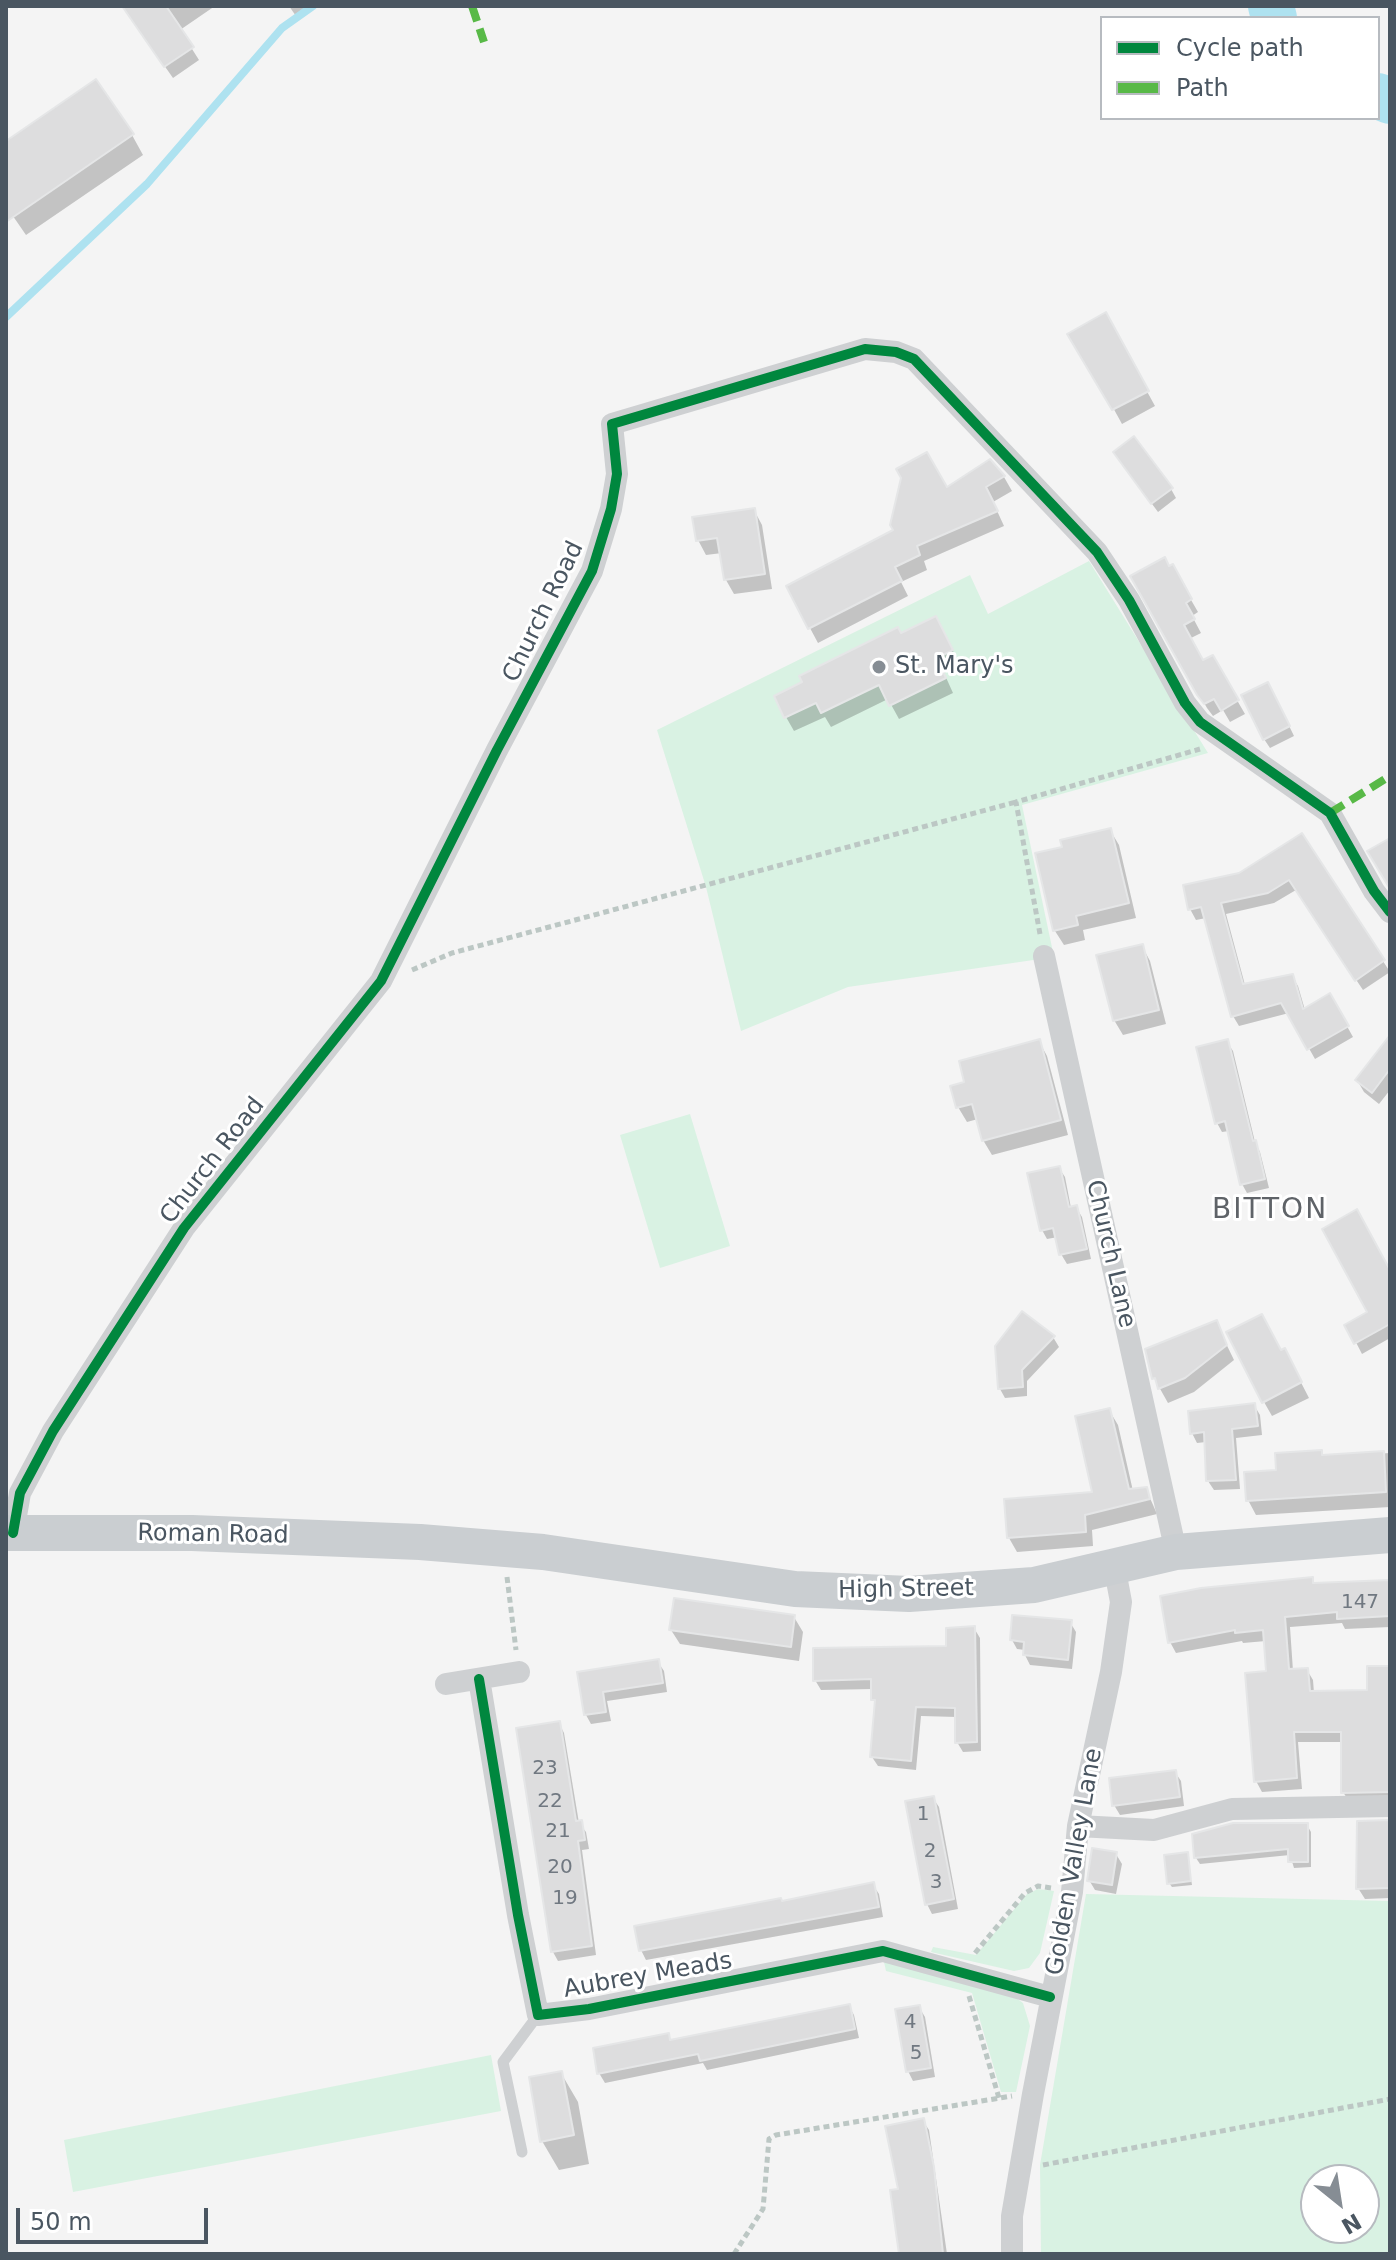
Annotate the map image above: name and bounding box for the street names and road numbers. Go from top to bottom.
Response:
street label: Church Road [498,537,590,687]
street label: Church Road [155,1092,271,1230]
street label: Church Lane [1079,1177,1141,1331]
street label: Roman Road [137,1519,289,1551]
street label: High Street [838,1574,974,1606]
street label: Golden Valley Lane [1041,1746,1109,1978]
street label: Aubrey Meads [561,1947,735,2005]

